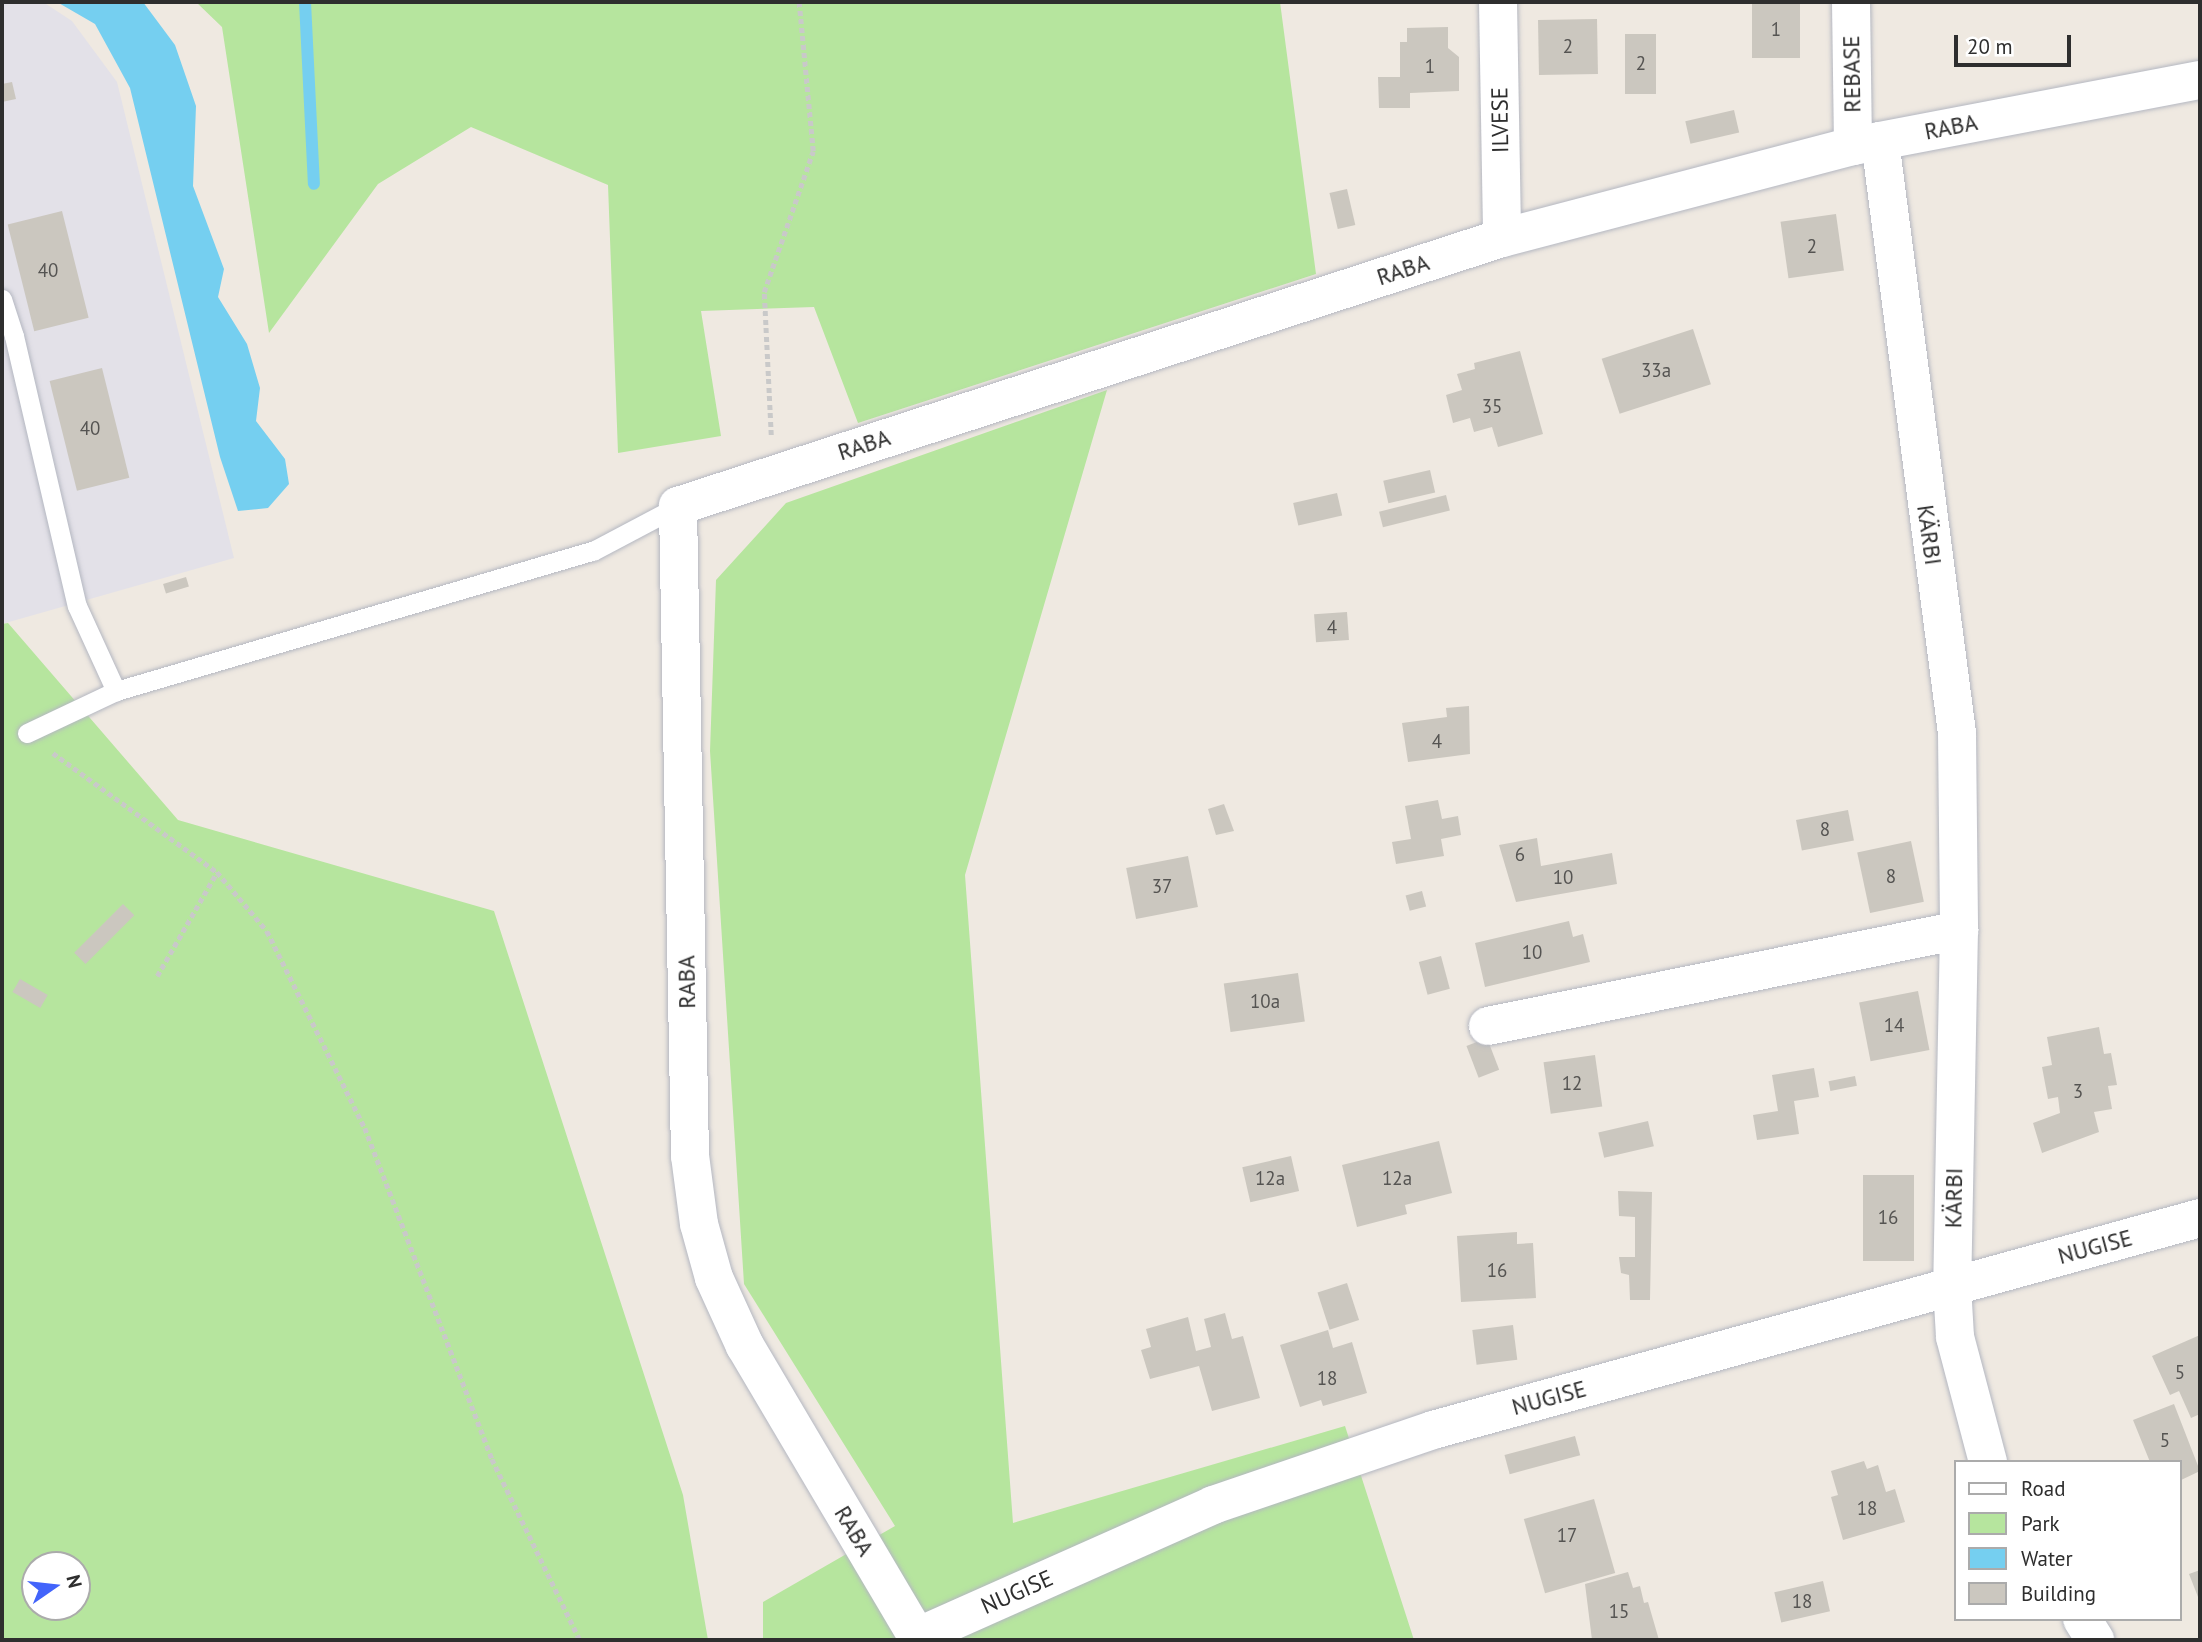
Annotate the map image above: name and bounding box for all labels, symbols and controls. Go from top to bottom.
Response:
house number: 1 [1771,19,1781,41]
scale bar [1957,21,2074,65]
text: 20 m [1967,33,2013,60]
street label: REBASE [1838,35,1866,113]
house number: 2 [1563,36,1573,58]
house number: 2 [1636,53,1646,75]
house number: 1 [1425,56,1435,78]
street label: ILVESE [1486,87,1514,153]
street label: RABA [1922,108,1980,146]
house number: 2 [1807,236,1817,258]
street label: RABA [1373,249,1433,291]
house number: 40 [38,260,58,282]
house number: 33a [1641,360,1671,382]
house number: 35 [1482,396,1502,418]
house number: 40 [80,418,100,440]
street label: RABA [834,424,894,466]
street label: KÄRBI [1911,503,1947,567]
house number: 4 [1327,617,1337,639]
house number: 4 [1432,731,1442,753]
house number: 8 [1820,819,1830,841]
house number: 6 [1515,844,1525,866]
house number: 8 [1886,866,1896,888]
house number: 10 [1553,867,1573,889]
house number: 37 [1152,876,1172,898]
house number: 10 [1522,942,1542,964]
street label: RABA [673,955,701,1009]
house number: 10a [1250,991,1280,1013]
house number: 14 [1884,1015,1904,1037]
house number: 12 [1562,1073,1582,1095]
house number: 3 [2073,1081,2083,1103]
street label: KÄRBI [1940,1167,1968,1229]
house number: 12a [1255,1168,1285,1190]
house number: 12a [1382,1168,1412,1190]
house number: 16 [1878,1207,1898,1229]
street label: NUGISE [2055,1224,2135,1270]
house number: 16 [1487,1260,1507,1282]
house number: 5 [2175,1362,2185,1384]
house number: 18 [1317,1368,1337,1390]
street label: NUGISE [1509,1375,1589,1421]
house number: 5 [2160,1430,2170,1452]
legend [1954,1460,2181,1621]
text: Road [2021,1475,2065,1502]
house number: 18 [1857,1498,1877,1520]
street label: RABA [828,1501,880,1561]
text: Park [2021,1510,2060,1537]
house number: 17 [1557,1525,1577,1547]
text: Water [2021,1545,2073,1572]
north arrow [21,1551,91,1621]
street label: NUGISE [977,1564,1057,1620]
text: N [61,1572,88,1590]
text: Building [2021,1580,2096,1607]
house number: 18 [1792,1591,1812,1613]
house number: 15 [1609,1601,1629,1623]

